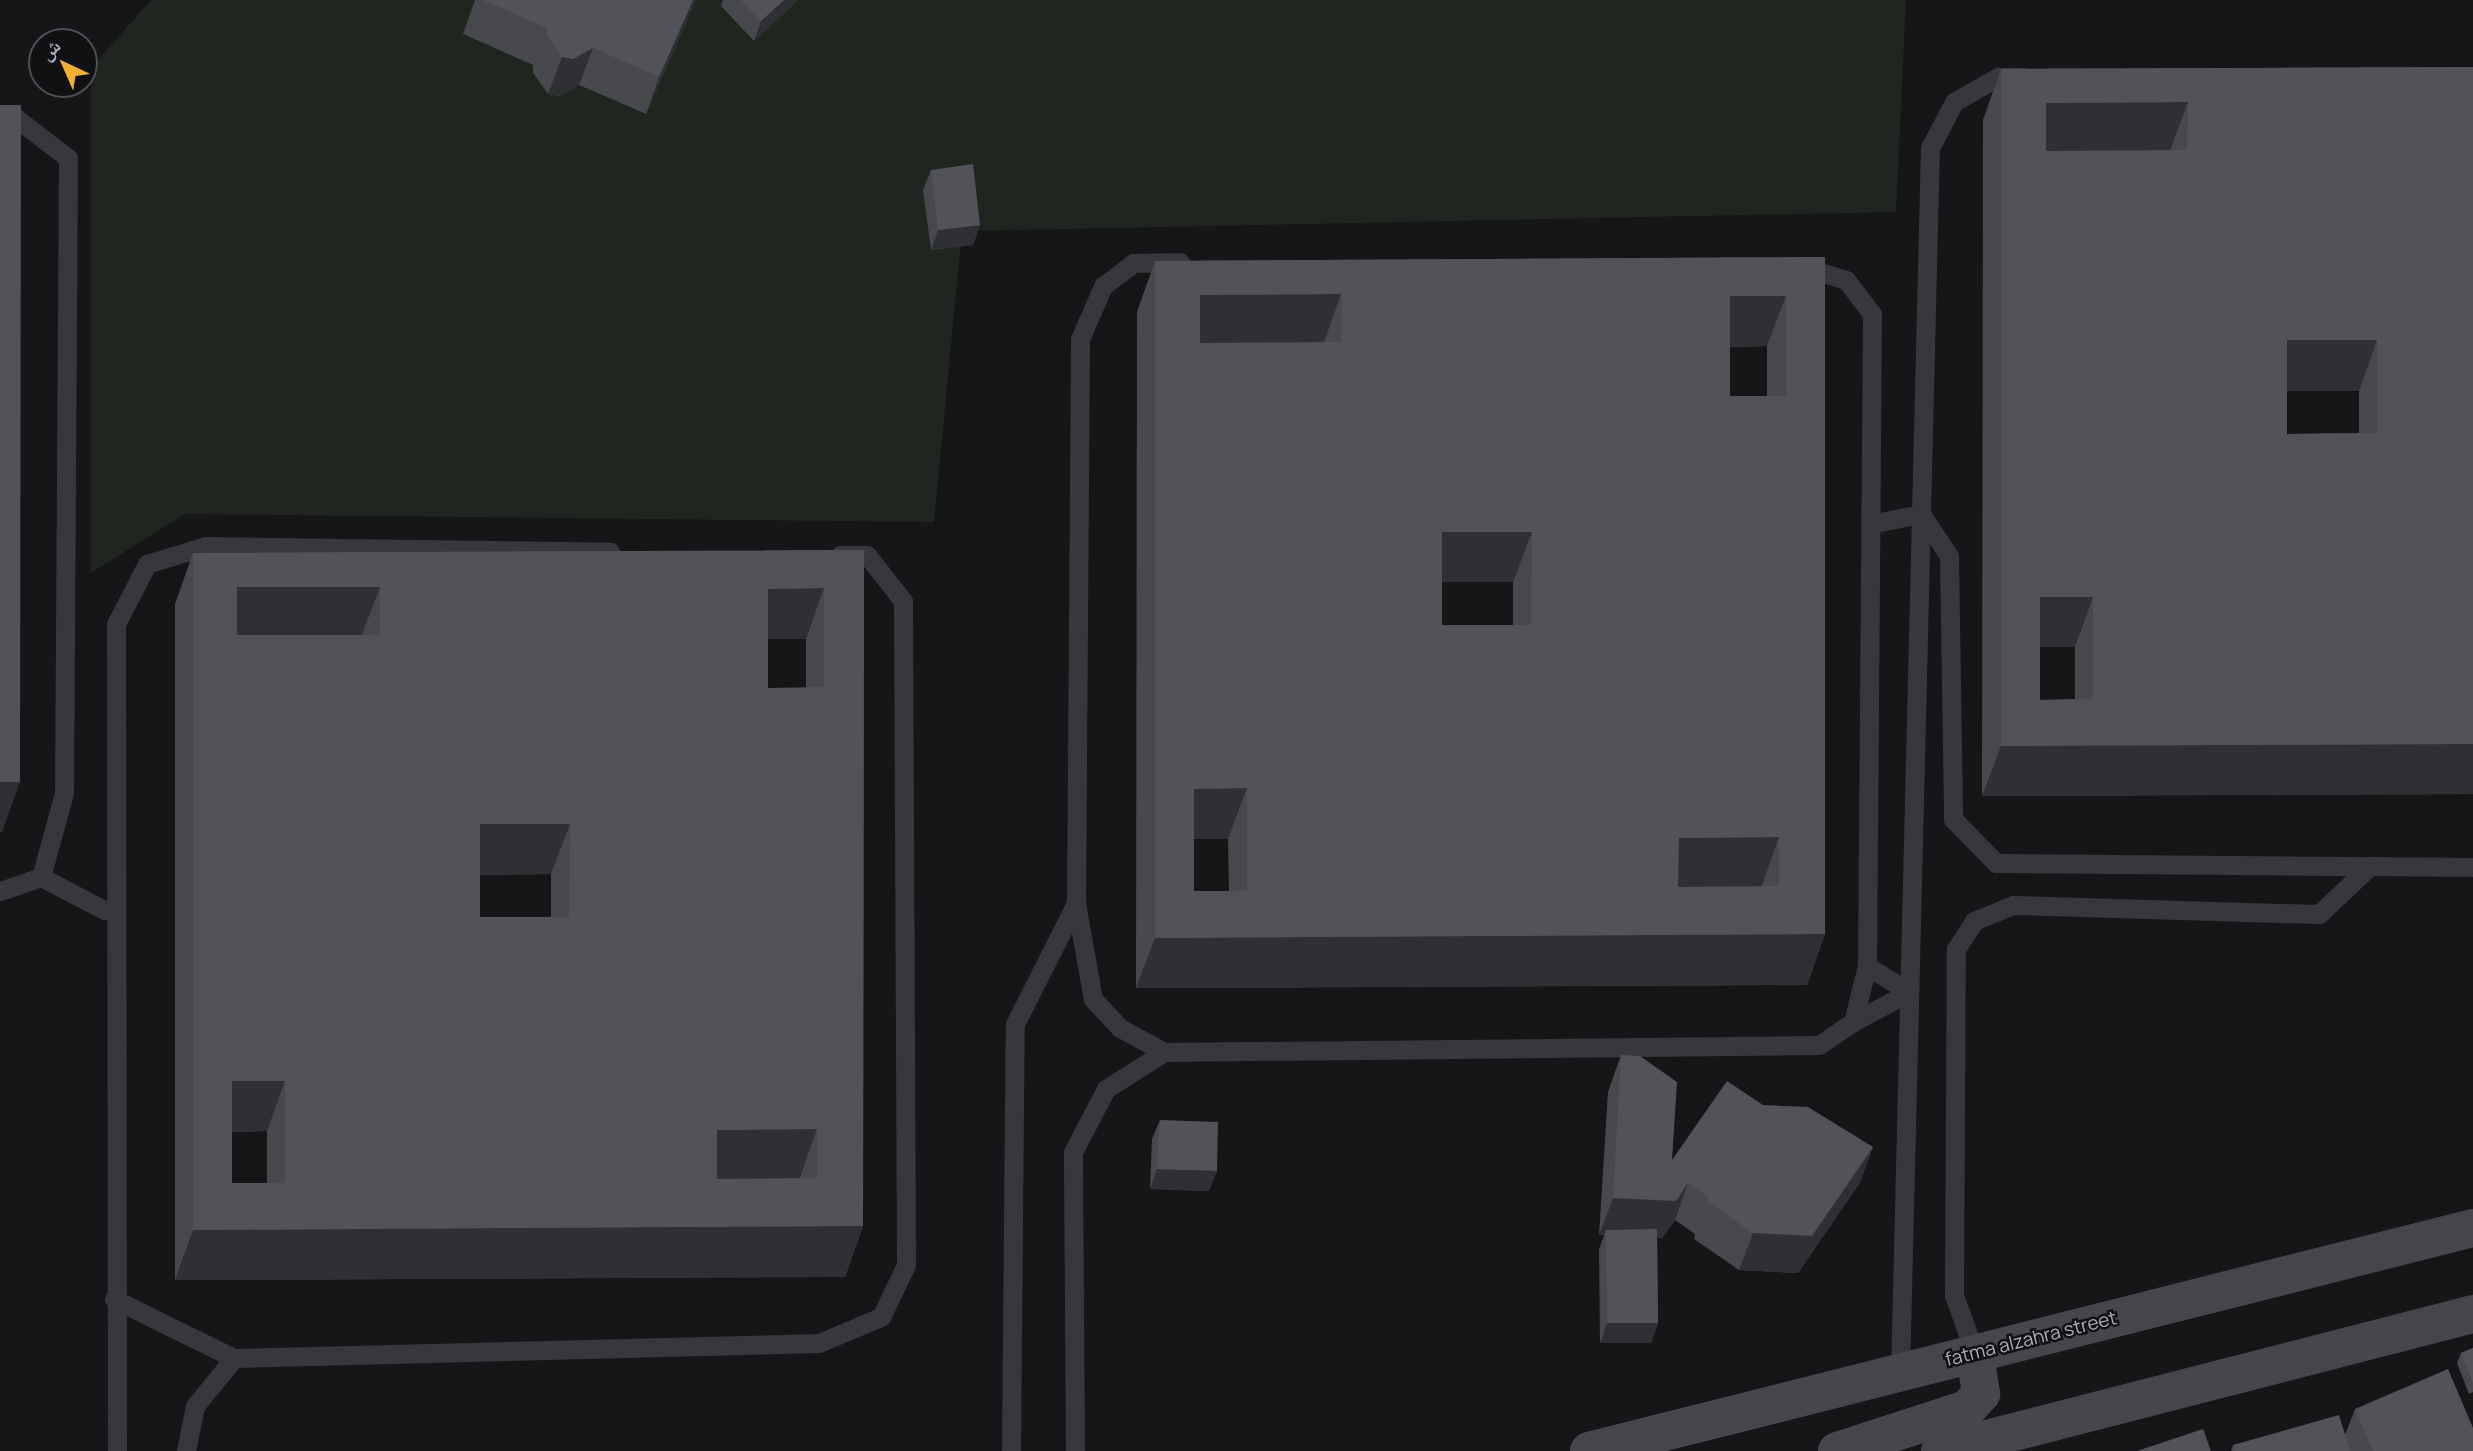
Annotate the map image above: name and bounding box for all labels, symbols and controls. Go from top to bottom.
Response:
north arrow [28,28,98,98]
text: ش [34,33,66,66]
street label: fatma alzahra street [1943,1307,2119,1371]

